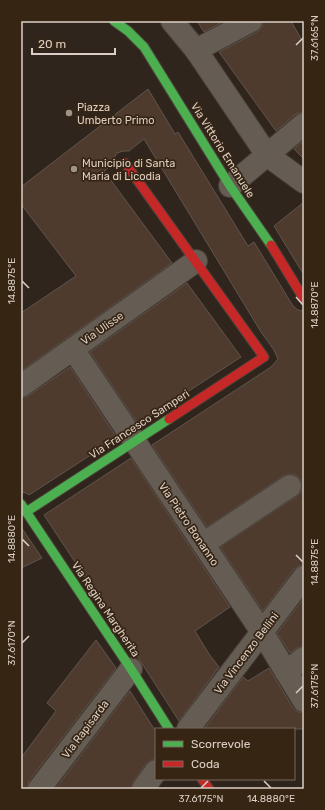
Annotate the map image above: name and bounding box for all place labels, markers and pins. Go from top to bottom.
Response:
place label: Piazza Umberto Primo [77,101,155,127]
marker: Piazza Umberto Primo [64,108,74,118]
place label: Municipio di Santa Maria di Licodia [82,157,175,183]
marker: Municipio di Santa Maria di Licodia [69,164,79,174]

